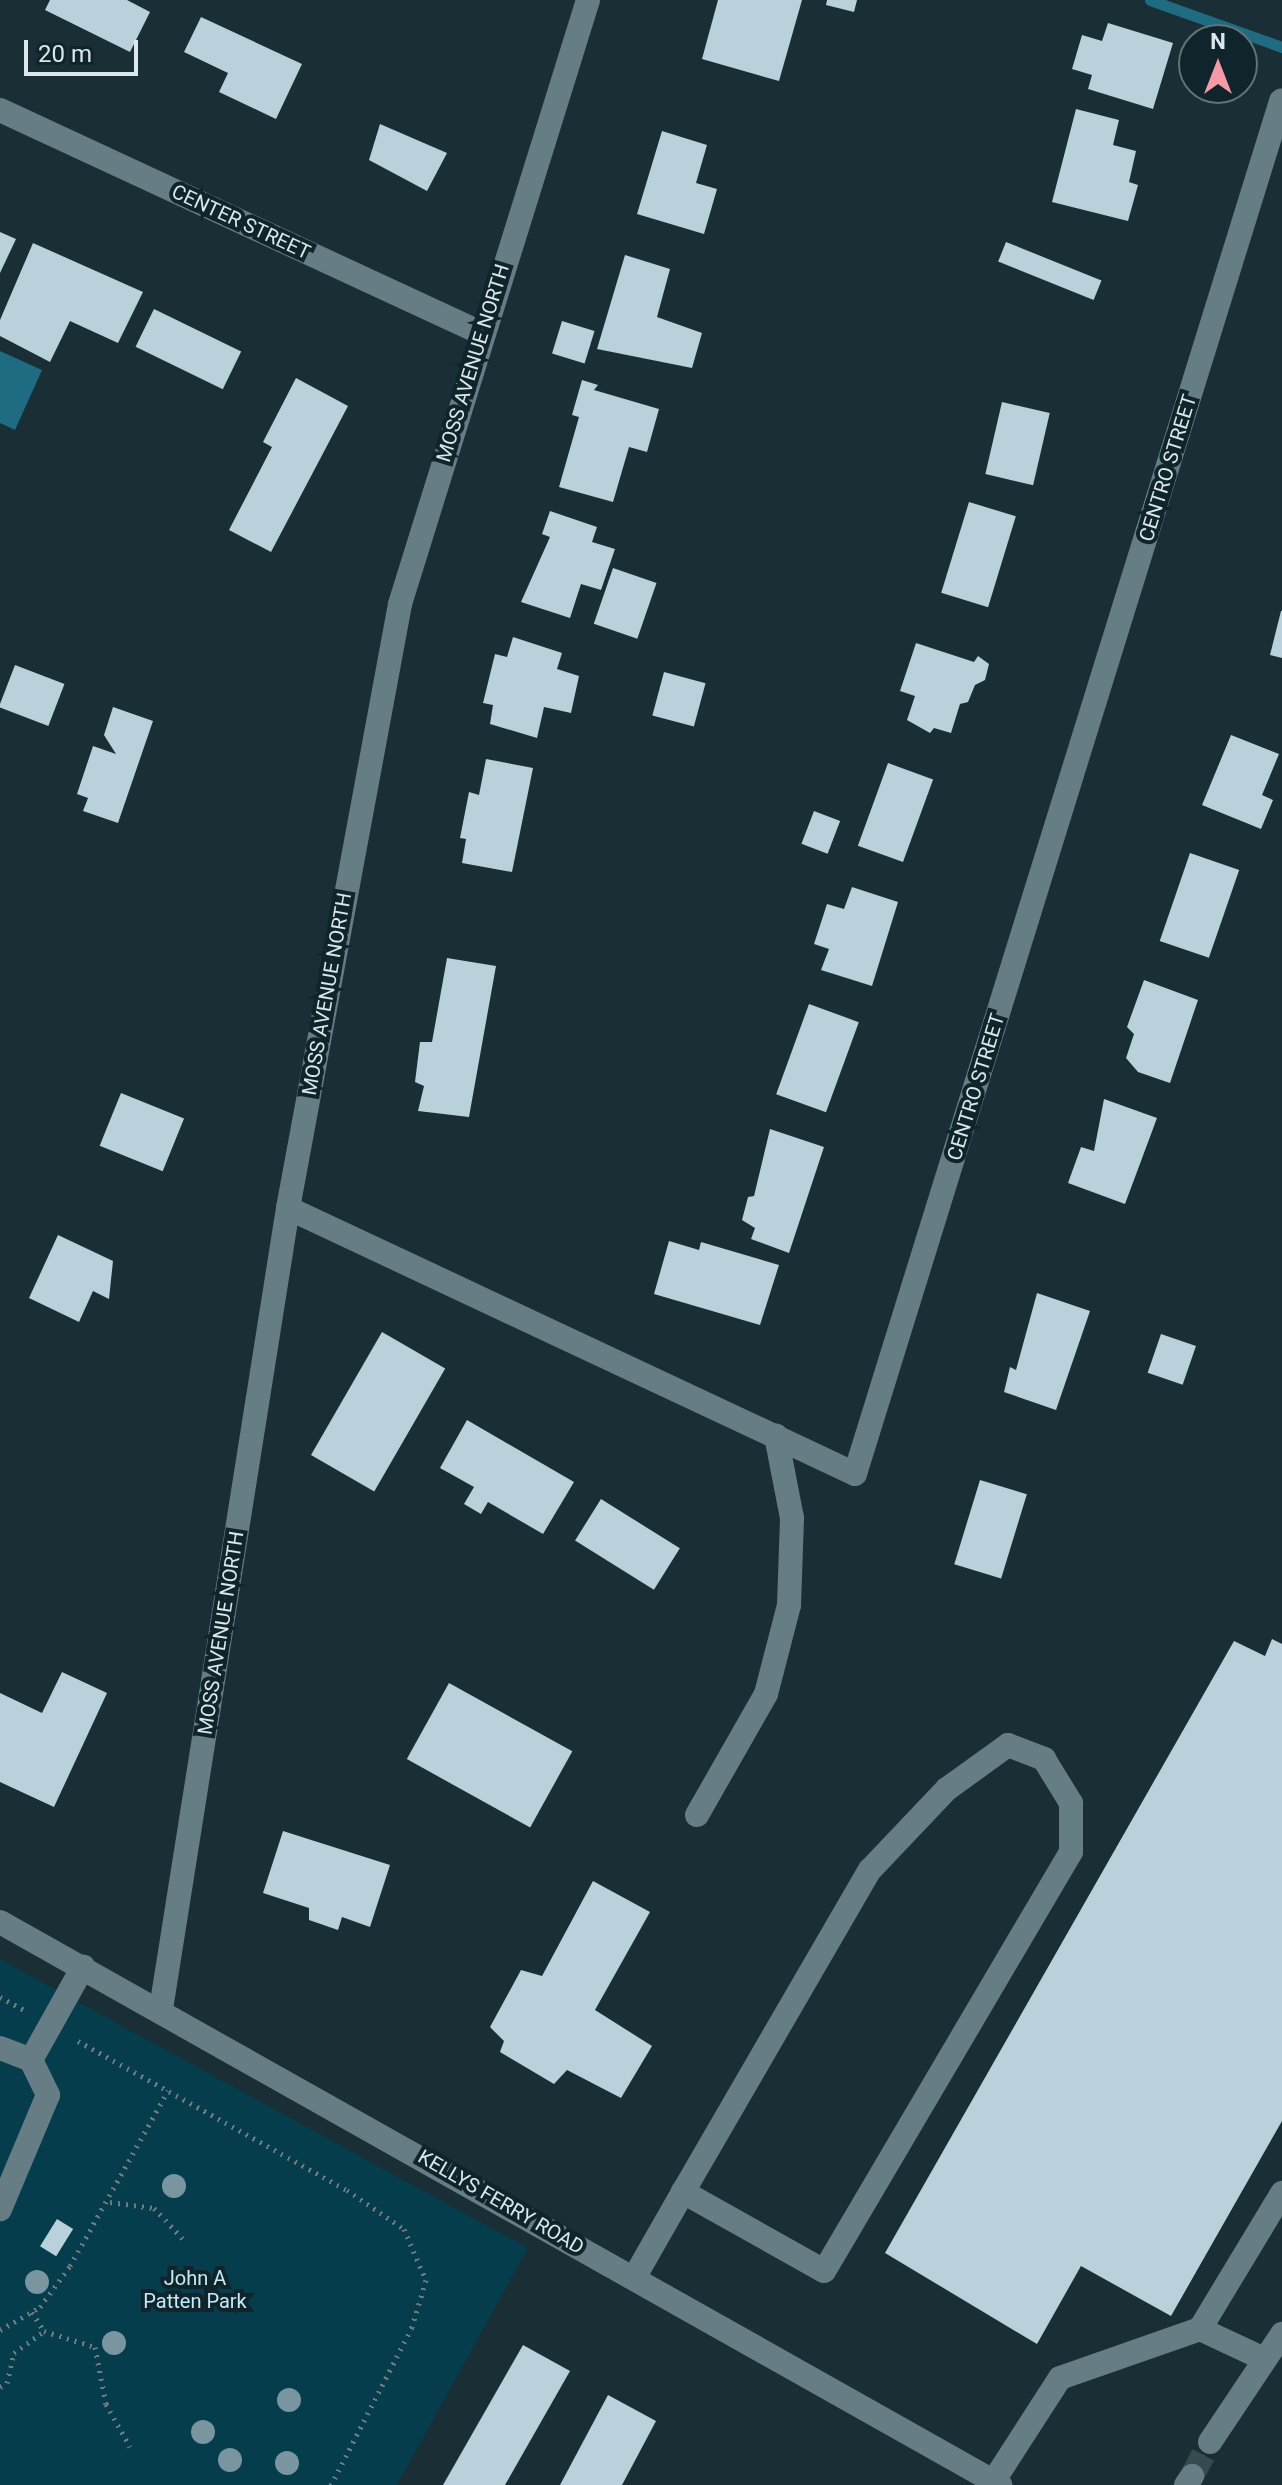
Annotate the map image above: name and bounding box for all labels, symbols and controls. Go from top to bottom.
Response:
scale bar [28,24,142,74]
north arrow [1178,24,1258,104]
text: N [1210,29,1226,54]
text: 20 m [38,40,92,68]
street label: CENTER STREET [168,179,314,265]
street label: MOSS AVENUE NORTH [431,261,515,465]
street label: CENTRO STREET [1134,392,1202,544]
street label: MOSS AVENUE NORTH [297,891,357,1097]
street label: CENTRO STREET [942,1011,1010,1163]
street label: MOSS AVENUE NORTH [193,1530,249,1736]
street label: KELLYS FERRY ROAD [414,2145,588,2259]
park label: John A Patten Park [143,2266,247,2313]

